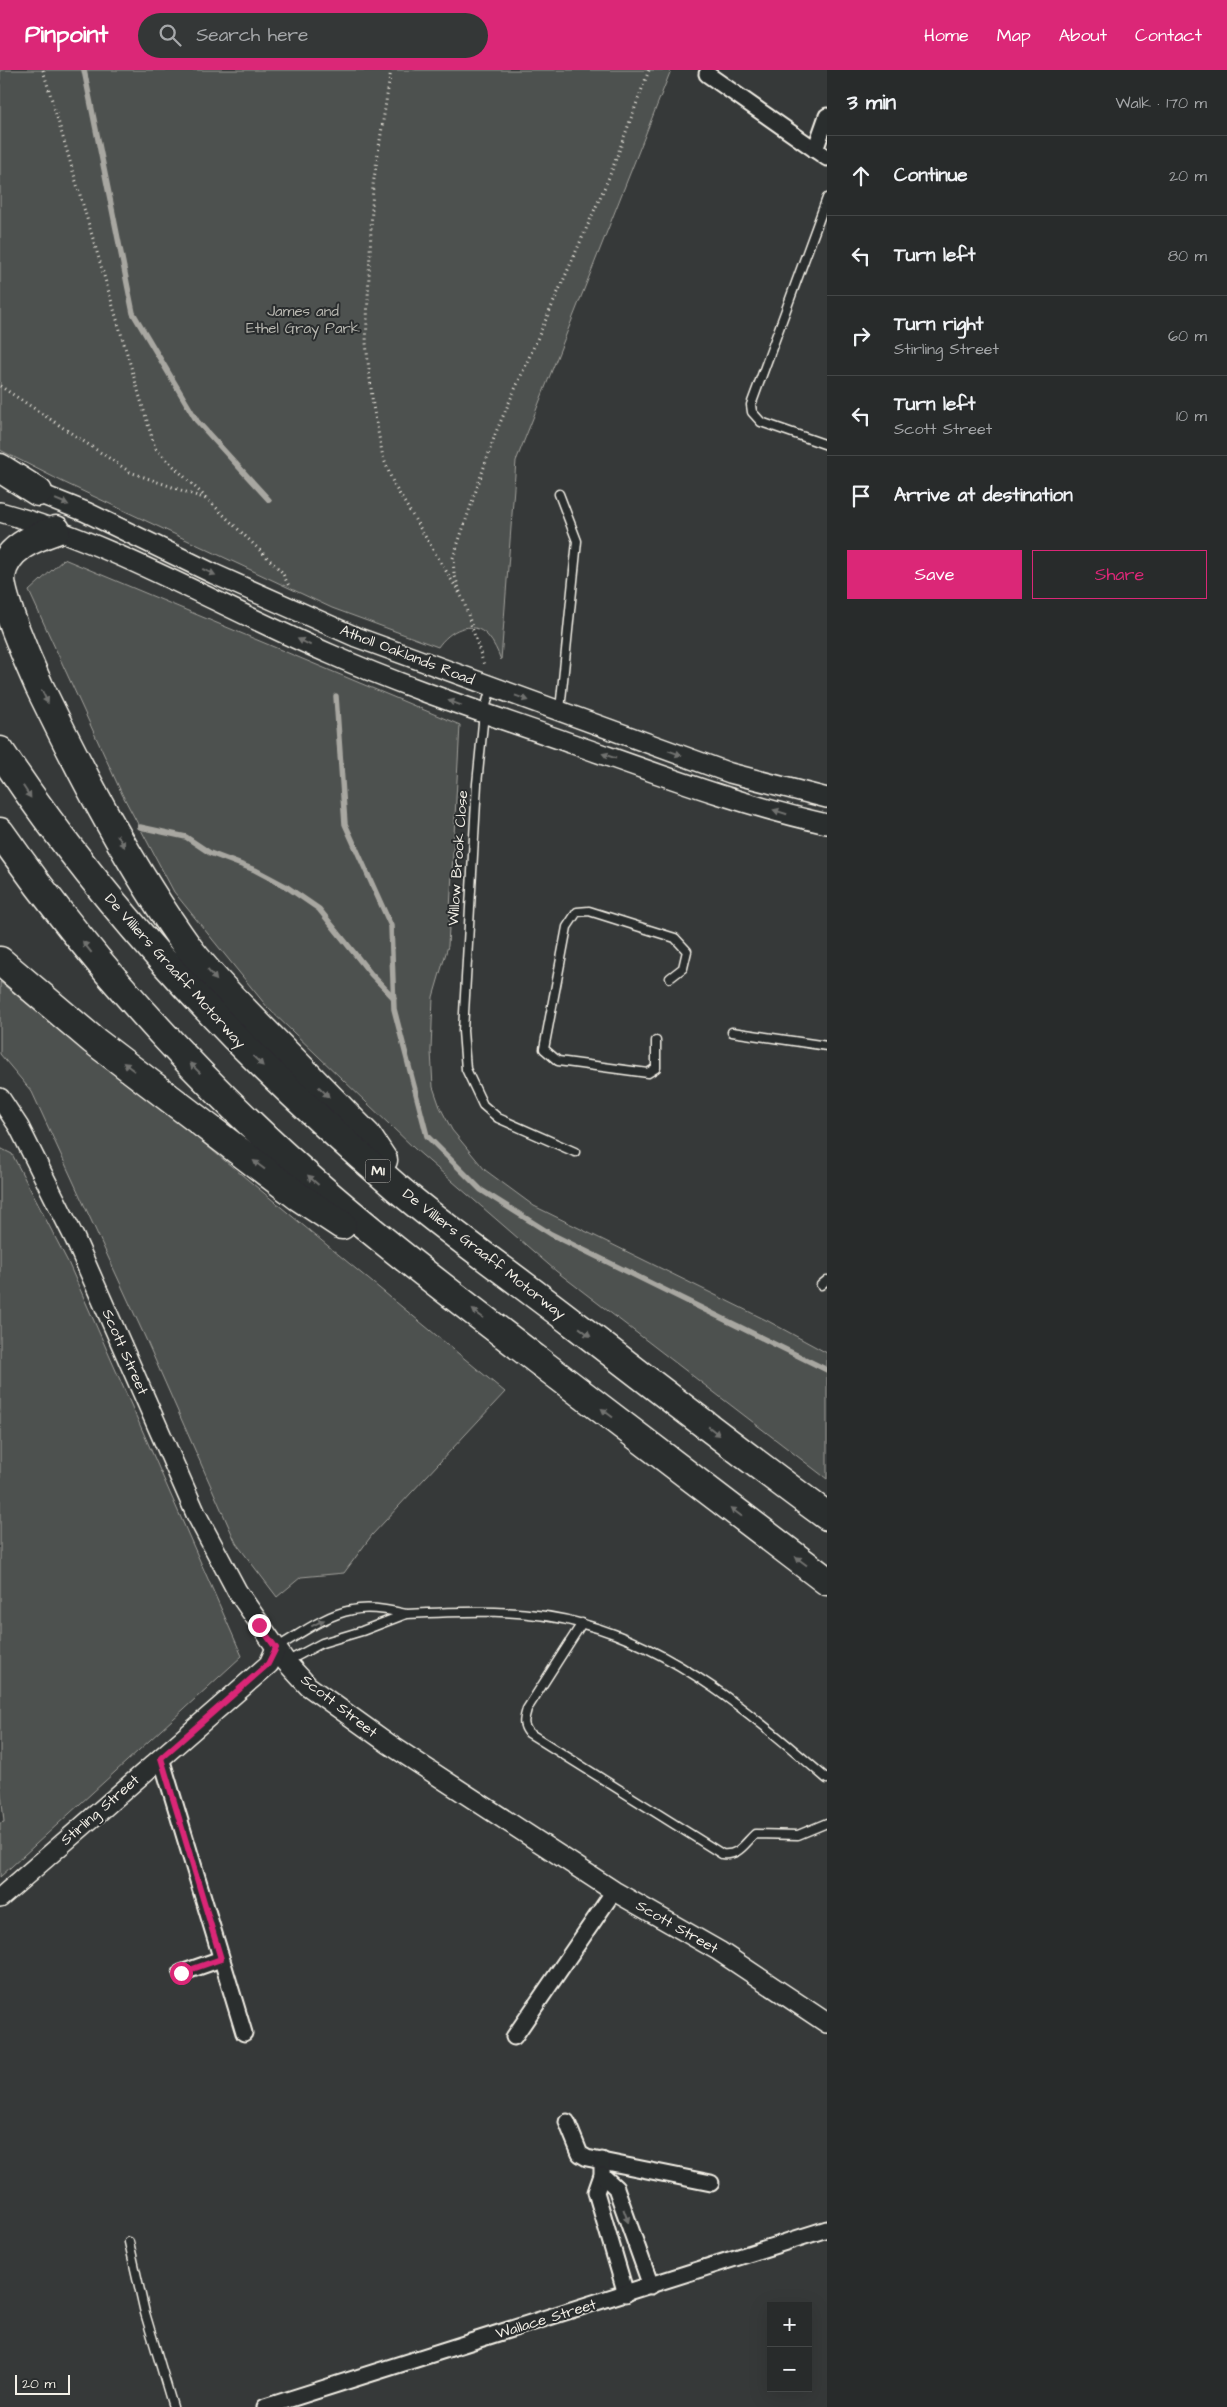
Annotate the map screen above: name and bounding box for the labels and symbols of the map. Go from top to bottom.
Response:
park label: James and Ethel Gray Park [246,301,360,340]
one-way arrow [55,499,69,507]
one-way arrow [202,568,216,576]
street label: Atholl Oaklands Road [337,620,477,690]
one-way arrow [297,638,312,646]
one-way arrow [41,690,49,704]
one-way arrow [515,694,530,702]
one-way arrow [447,699,462,707]
one-way arrow [668,749,683,757]
one-way arrow [601,752,616,759]
one-way arrow [22,785,32,799]
street label: Willow Brook Close [443,790,473,926]
one-way arrow [772,808,787,816]
one-way arrow [116,834,125,847]
street label: De Villiers Graaff Motorway [99,889,250,1054]
one-way arrow [82,940,92,954]
one-way arrow [206,968,218,980]
one-way arrow [252,1055,264,1067]
one-way arrow [122,1062,136,1072]
one-way arrow [189,1062,201,1074]
one-way arrow [318,1086,330,1098]
one-way arrow [253,1160,266,1171]
road number: M1 [366,1160,390,1182]
one-way arrow [307,1174,319,1186]
street label: De Villiers Graaff Motorway [397,1184,570,1325]
street label: Scott Street [97,1306,153,1398]
one-way arrow [472,1309,485,1320]
one-way arrow [578,1327,592,1337]
one-way arrow [600,1408,614,1418]
one-way arrow [707,1426,720,1436]
one-way arrow [730,1506,743,1517]
one-way arrow [794,1556,808,1566]
route end [248,1614,271,1637]
one-way arrow [311,1619,326,1628]
street label: Scott Street [296,1669,382,1743]
street label: Stirling Street [56,1770,145,1851]
street label: Scott Street [632,1895,722,1959]
route start [170,1962,193,1985]
one-way arrow [622,2209,630,2224]
street label: Wallace Street [493,2294,599,2344]
scale bar [15,2372,70,2395]

